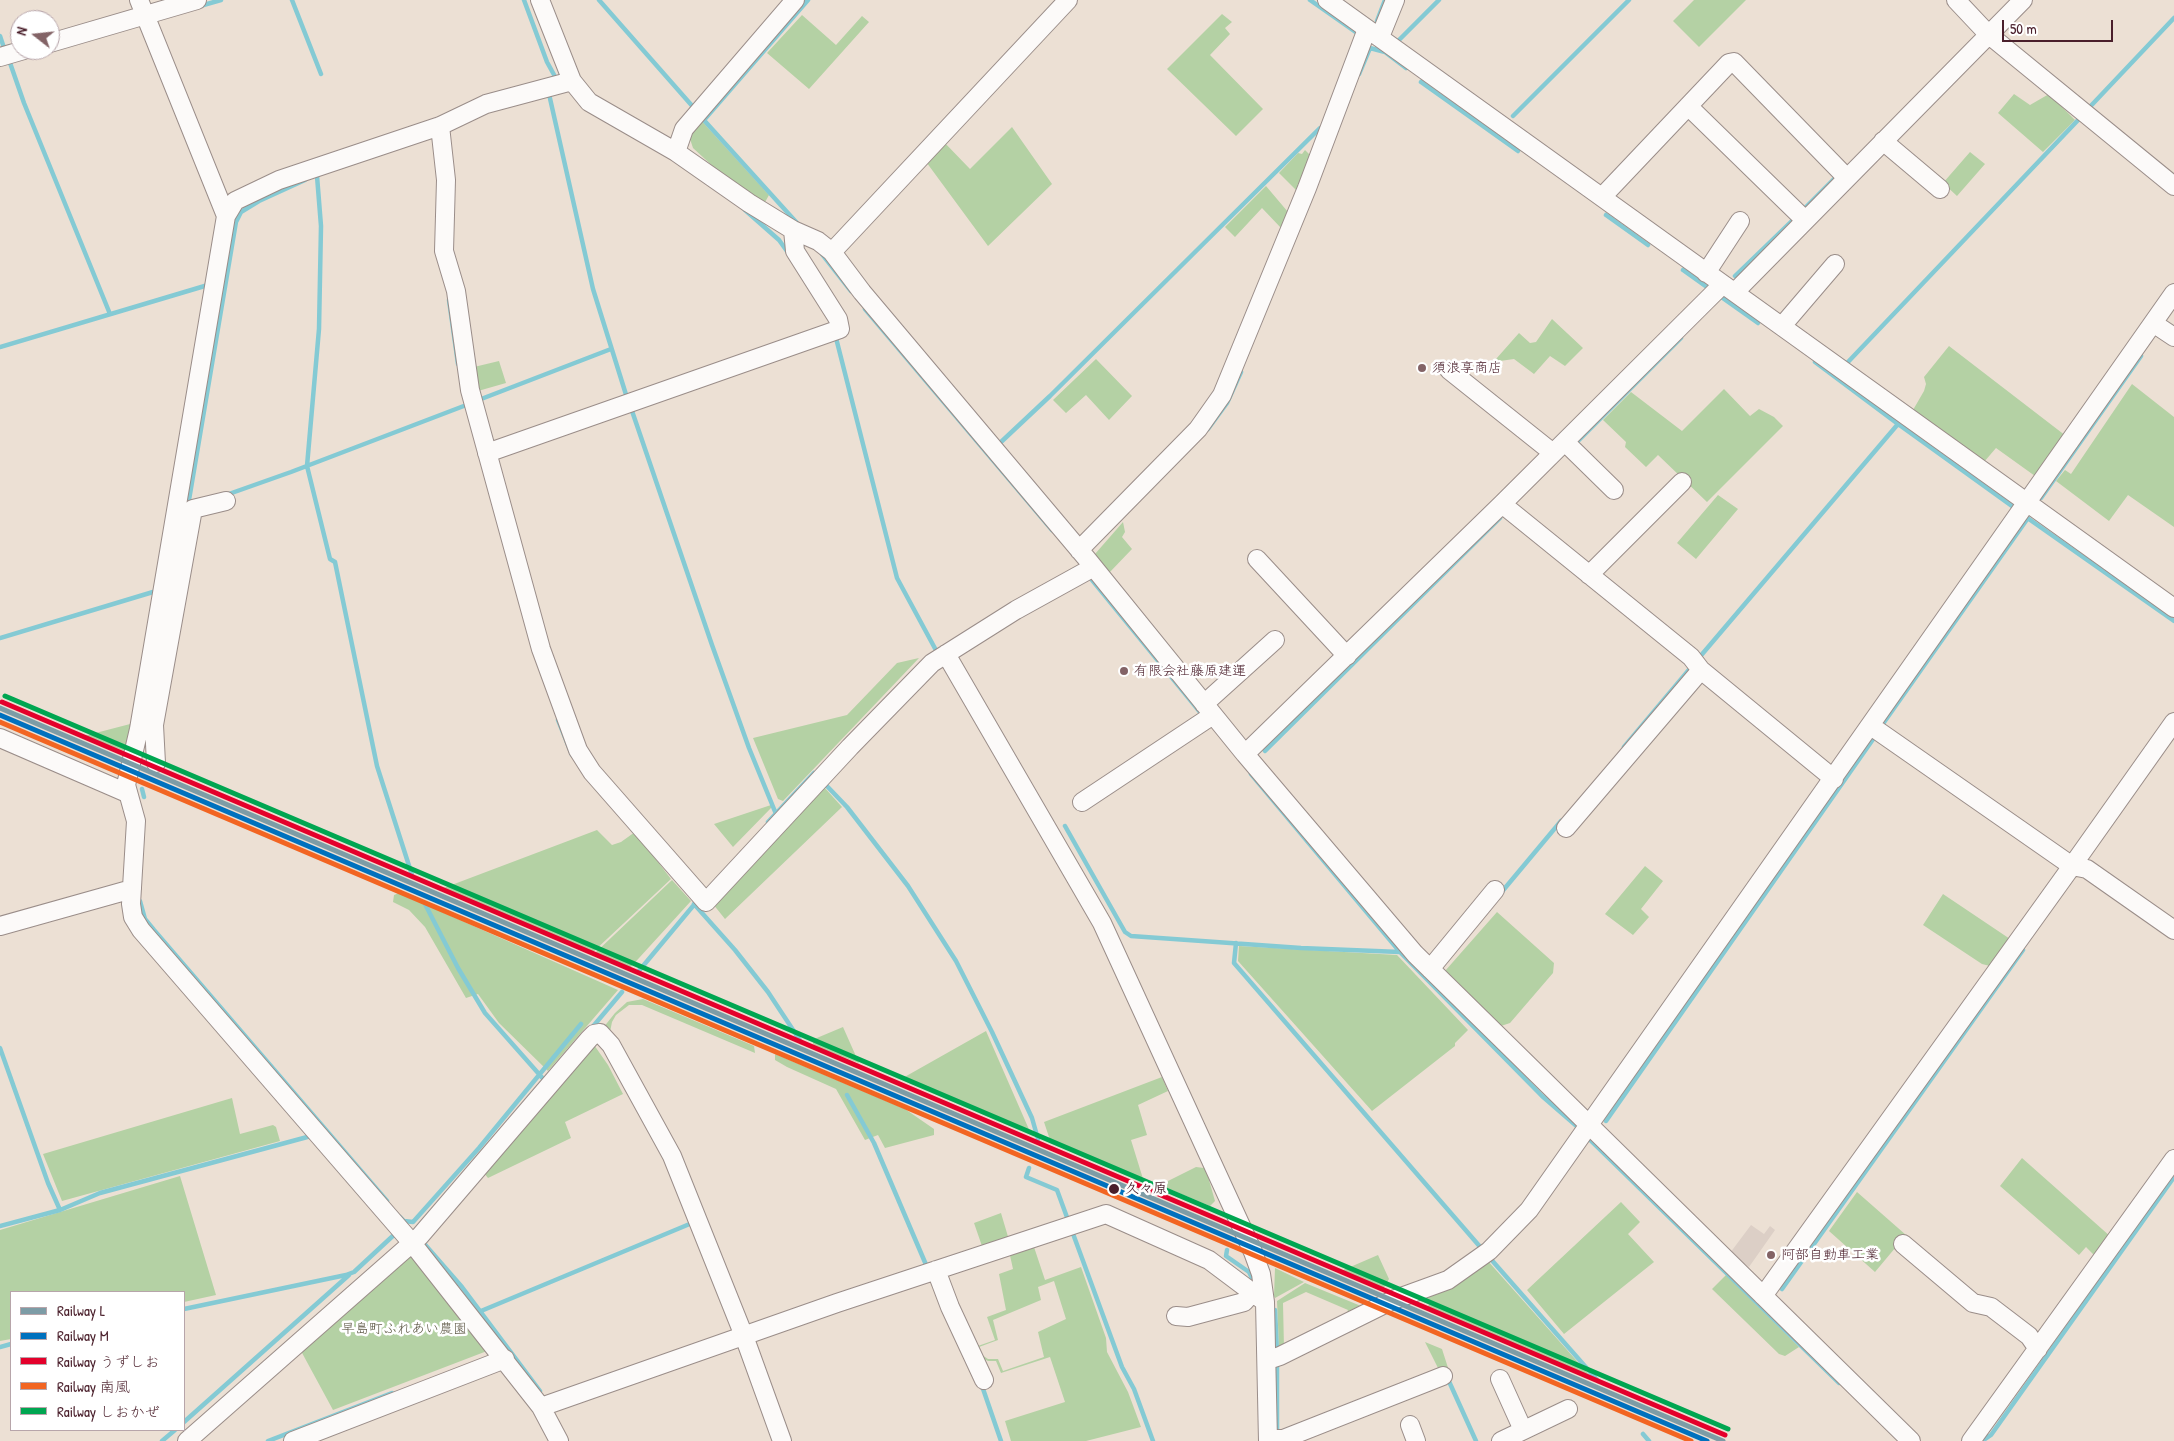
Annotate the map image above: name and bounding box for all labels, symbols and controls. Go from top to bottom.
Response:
north arrow [10,10,60,60]
scale bar [2004,10,2115,42]
text: 50 m [2010,18,2037,39]
text: N [11,25,31,37]
place label: 須浪享商店 [1432,360,1502,376]
marker: 須浪享商店 [1416,362,1428,374]
place label: 有限会社藤原建運 [1134,663,1246,679]
marker: 有限会社藤原建運 [1118,665,1130,677]
place label: 久々原 [1125,1181,1167,1197]
marker: 久々原 [1107,1182,1121,1196]
place label: 阿部自動車工業 [1781,1247,1879,1263]
marker: 阿部自動車工業 [1765,1249,1777,1261]
legend [10,1291,185,1431]
text: Railway L [57,1300,105,1321]
park label: 早島町ふれあい農園 [341,1321,467,1337]
text: Railway M [57,1325,109,1346]
text: Railway うずしお [57,1351,160,1372]
text: Railway 南風 [57,1376,130,1397]
text: Railway しおかぜ [57,1401,160,1422]

